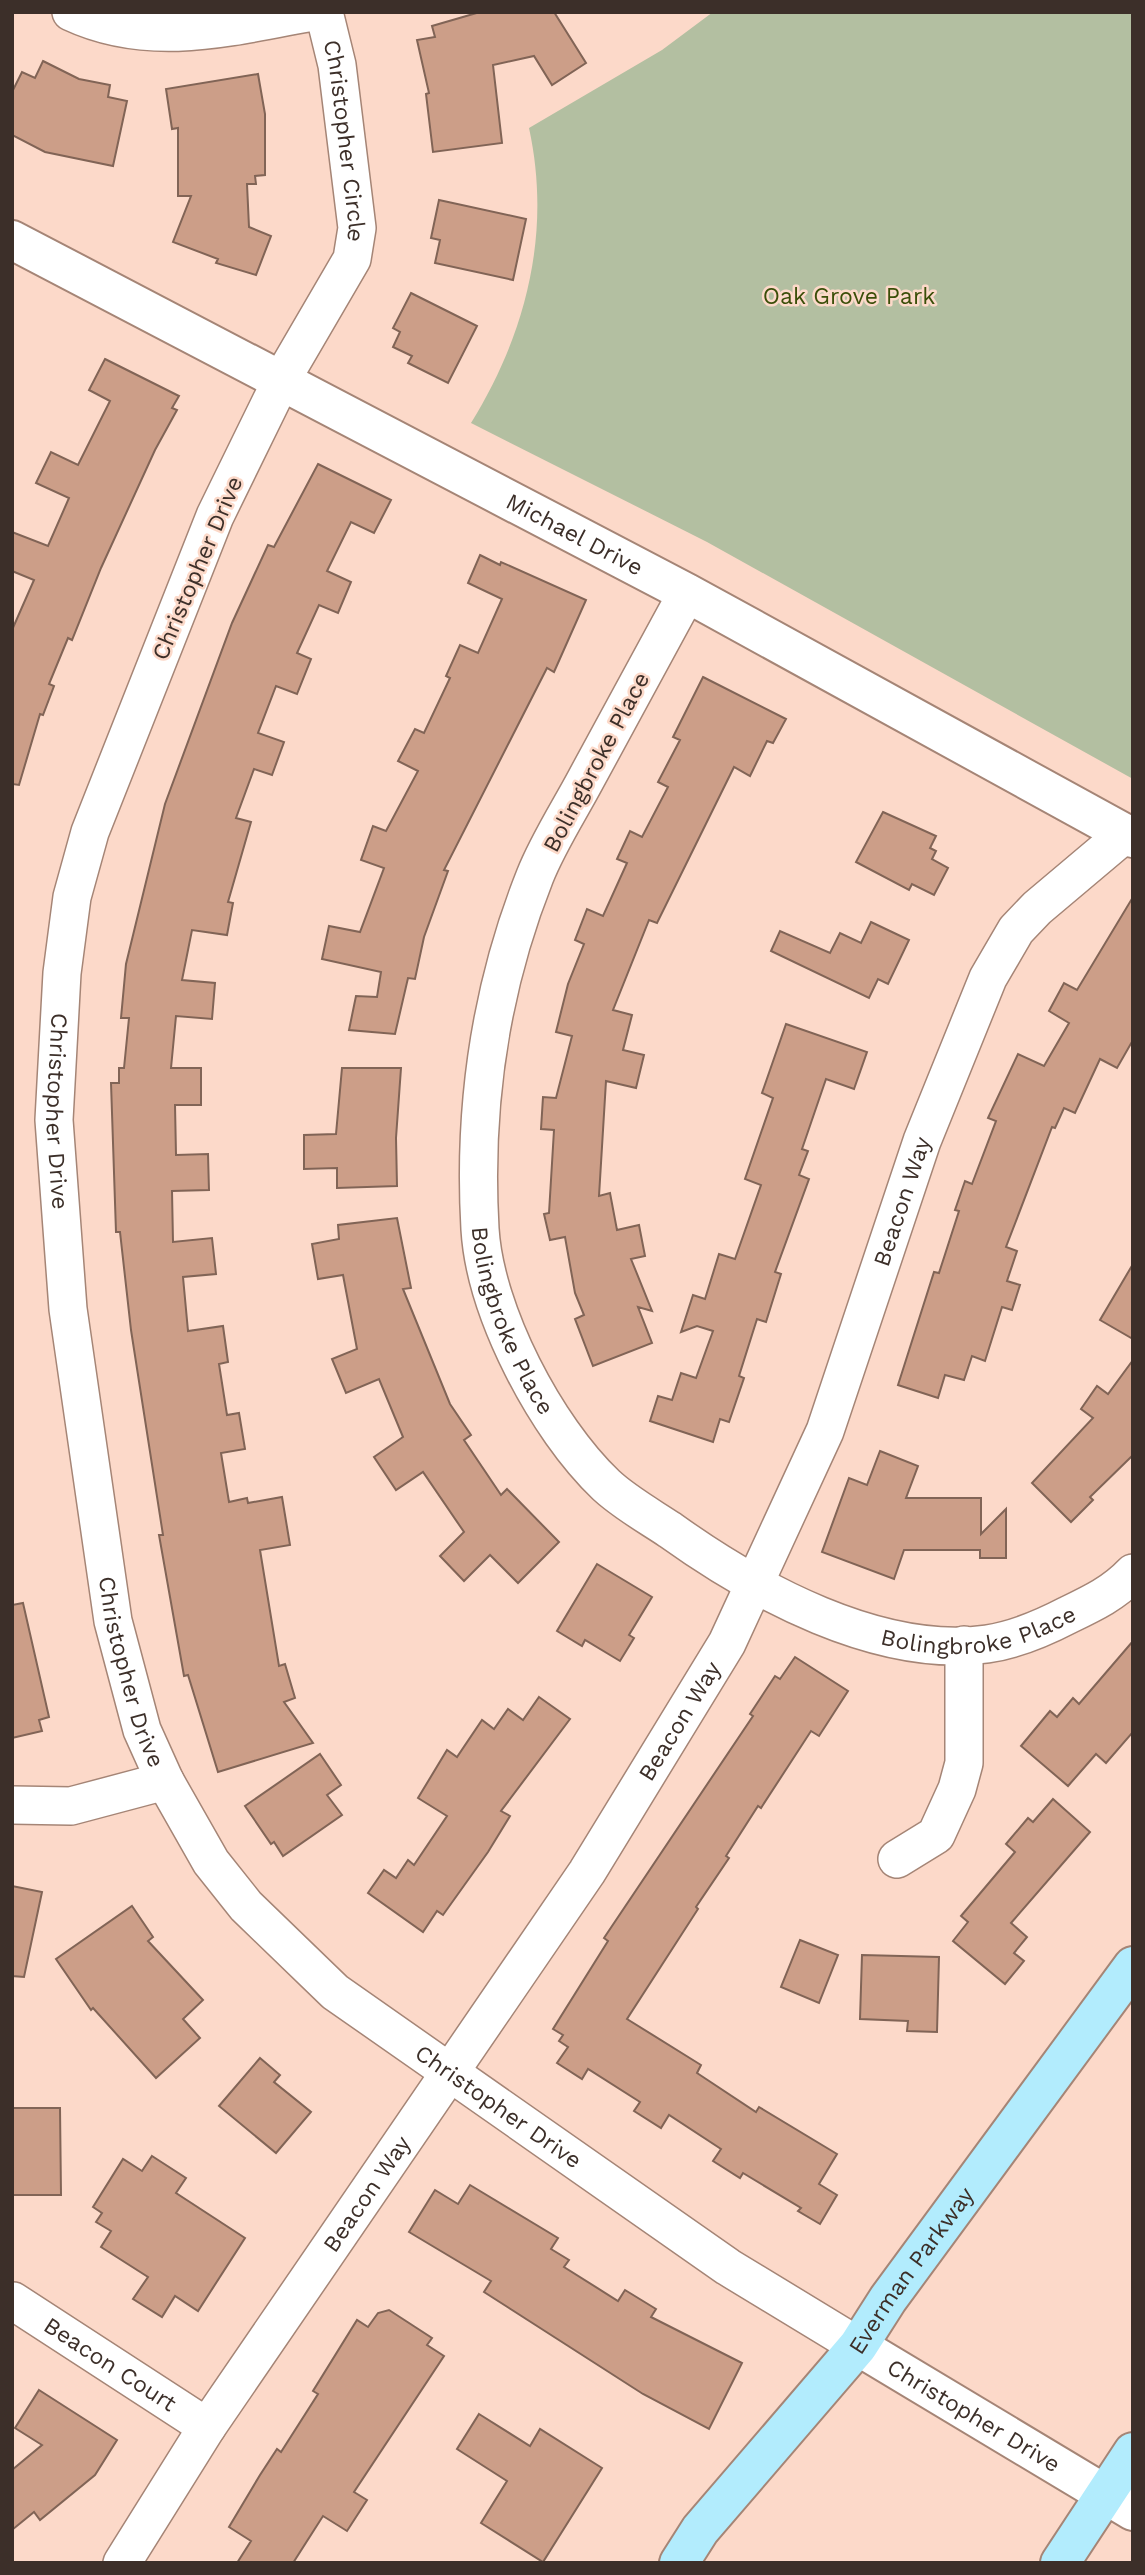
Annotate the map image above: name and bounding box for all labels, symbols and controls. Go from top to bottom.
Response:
street label: Christopher Circle [317,37,370,244]
park label: Oak Grove Park [763,283,935,310]
street label: Christopher Drive [147,472,248,664]
street label: Michael Drive [502,488,647,582]
street label: Bolingbroke Place [538,668,655,857]
street label: Christopher Drive [40,1012,74,1211]
street label: Beacon Way [868,1133,937,1270]
street label: Bolingbroke Place [466,1225,559,1420]
street label: Christopher Drive [93,1575,170,1771]
street label: Bolingbroke Place [878,1600,1080,1660]
street label: Beacon Way [633,1657,727,1786]
street label: Christopher Drive [410,2039,587,2174]
street label: Beacon Way [318,2131,416,2257]
street label: Everman Parkway [843,2182,980,2359]
street label: Beacon Court [39,2312,182,2418]
street label: Christopher Drive [882,2354,1065,2478]

